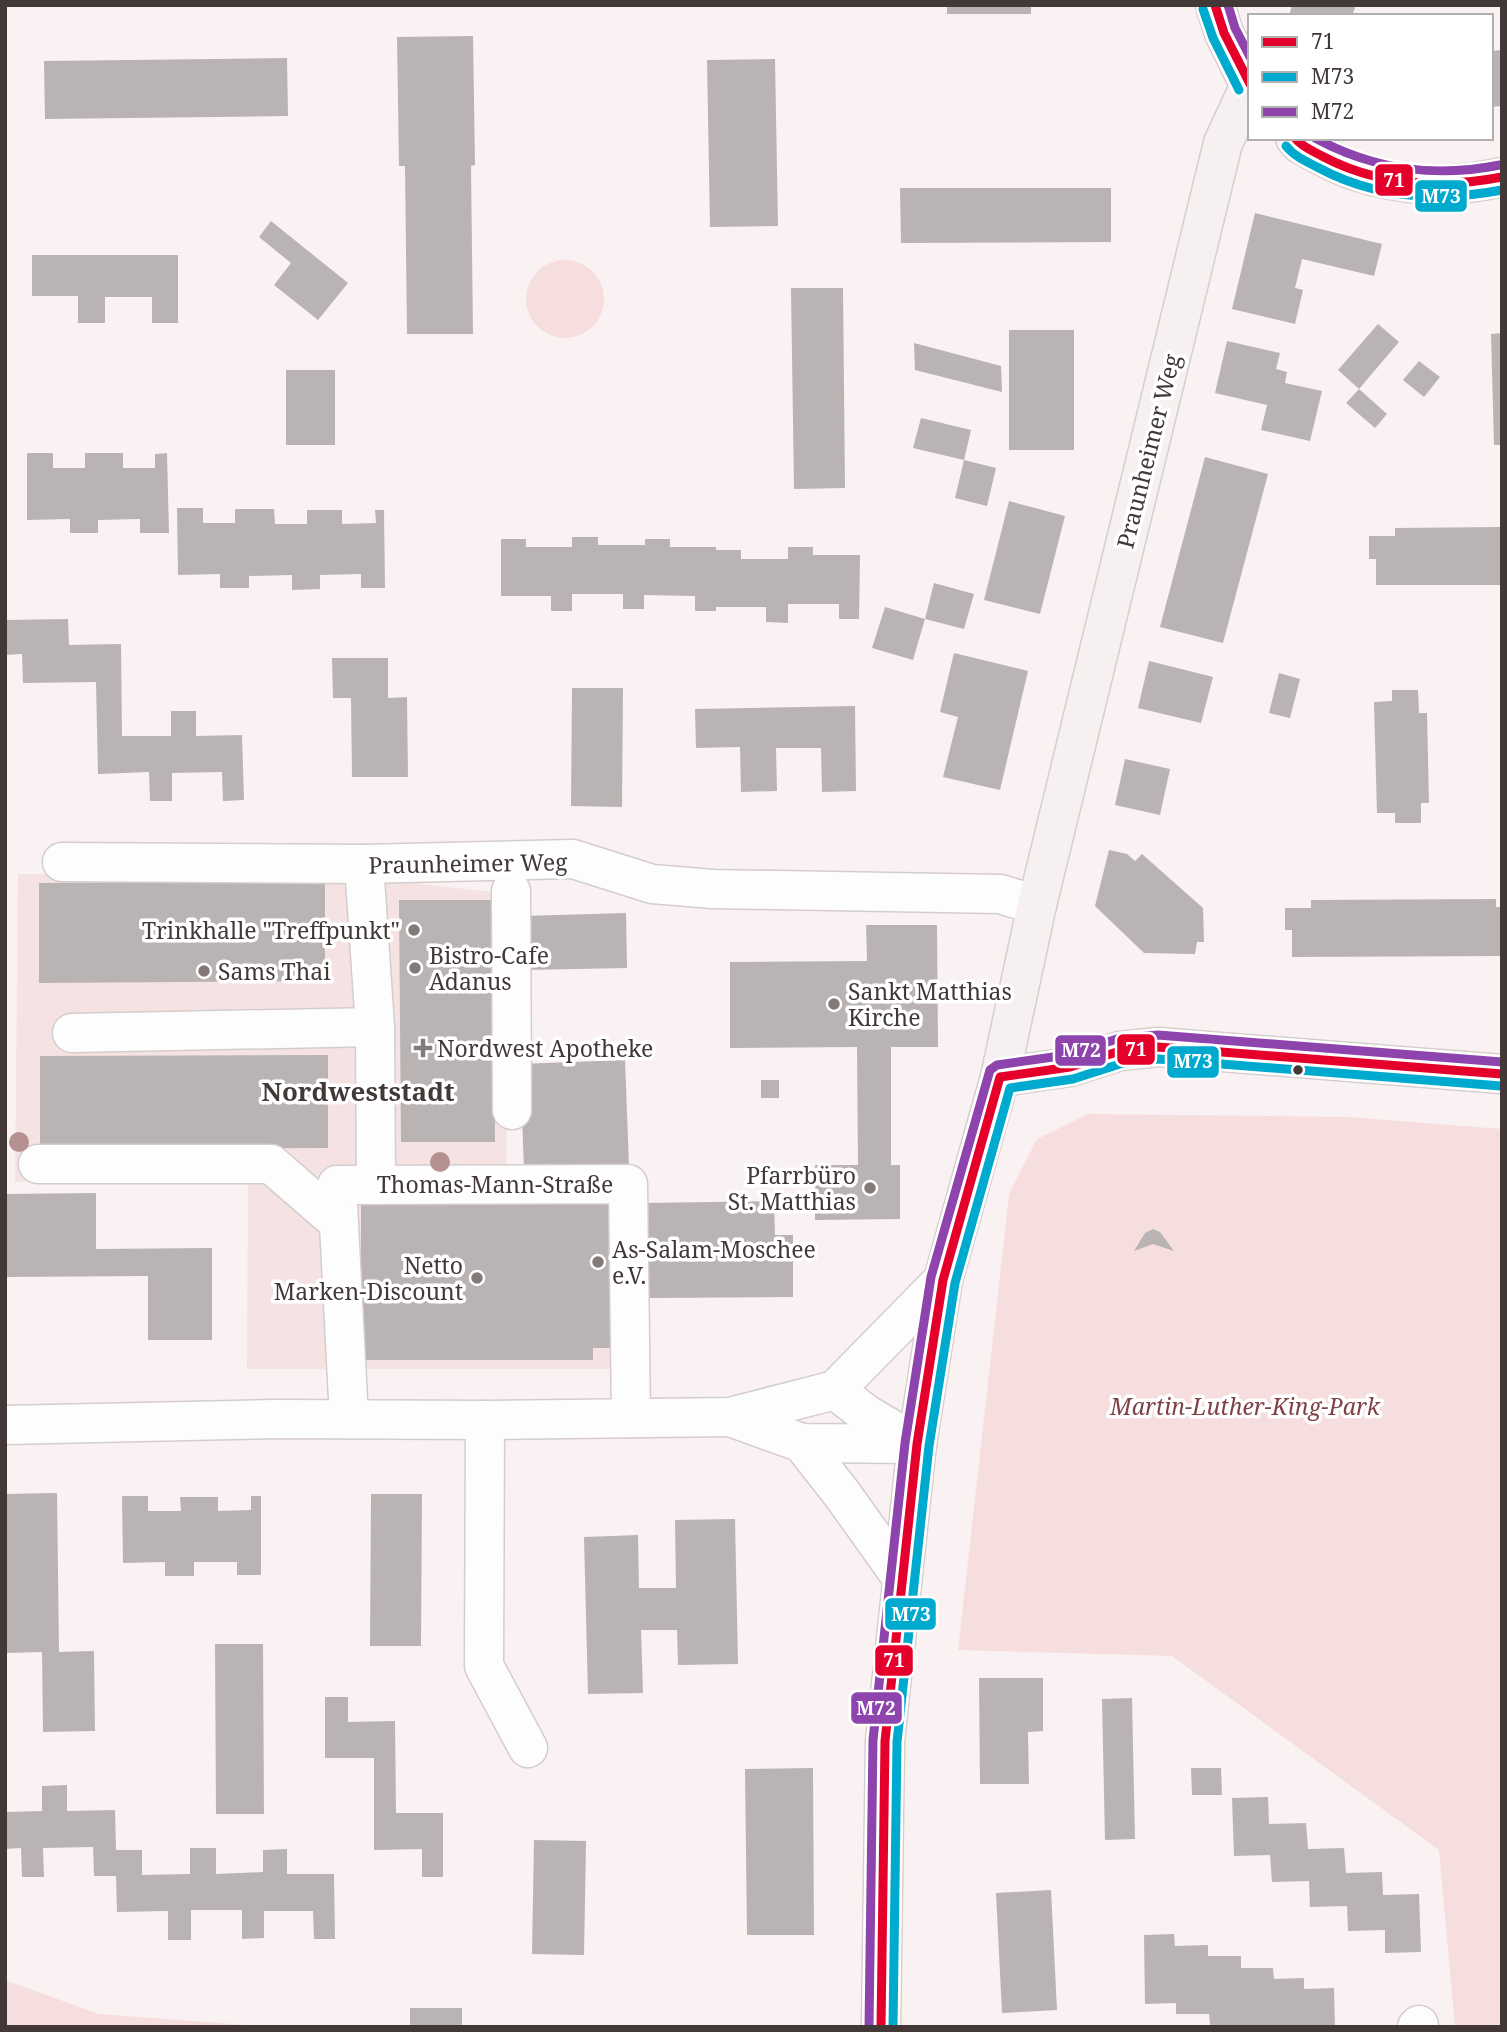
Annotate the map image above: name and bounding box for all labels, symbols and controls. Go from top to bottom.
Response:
legend [1248,14,1493,140]
text: 71 [1311,27,1334,55]
text: M73 [1311,62,1354,90]
text: M72 [1311,97,1354,125]
line badge: 71 [1374,163,1414,197]
text: 71 [1383,167,1405,193]
line badge: M73 [1414,179,1468,213]
text: M73 [1421,183,1461,209]
street label: Praunheimer Weg [1108,350,1188,551]
street label: Praunheimer Weg [368,845,568,881]
place label: Trinkhalle "Treffpunkt" [142,914,400,946]
marker: Trinkhalle "Treffpunkt" [406,922,422,938]
place label: Bistro-Cafe Adanus [429,939,549,997]
place label: Sams Thai [218,955,331,987]
marker: Bistro-Cafe Adanus [407,960,423,976]
marker: Sams Thai [196,963,212,979]
place label: Sankt Matthias Kirche [848,975,1012,1033]
marker: Sankt Matthias Kirche [826,996,842,1012]
place label: Nordwest Apotheke [437,1032,653,1064]
line badge: 71 [1116,1033,1156,1066]
line badge: M72 [1054,1034,1107,1067]
text: 71 [1125,1036,1147,1062]
text: M72 [1061,1037,1101,1063]
marker: Nordwest Apotheke [415,1040,431,1056]
line badge: M73 [1166,1045,1220,1079]
text: M73 [1173,1048,1213,1074]
unlabelled marker [1291,1063,1305,1077]
district label: Nordweststadt [261,1073,455,1109]
place label: Pfarrbüro St. Matthias [728,1159,856,1217]
street label: Thomas-Mann-Straße [377,1168,613,1200]
marker: Pfarrbüro St. Matthias [862,1180,878,1196]
place label: As-Salam-Moschee e.V. [612,1233,816,1291]
place label: Netto Marken-Discount [274,1249,463,1307]
marker: As-Salam-Moschee e.V. [590,1254,606,1270]
marker: Netto Marken-Discount [469,1270,485,1286]
park label: Martin-Luther-King-Park [1109,1390,1381,1422]
line badge: M73 [884,1597,937,1631]
text: M73 [891,1601,931,1627]
line badge: 71 [874,1644,914,1677]
text: 71 [883,1647,905,1673]
line badge: M72 [850,1691,903,1725]
text: M72 [856,1695,896,1721]

